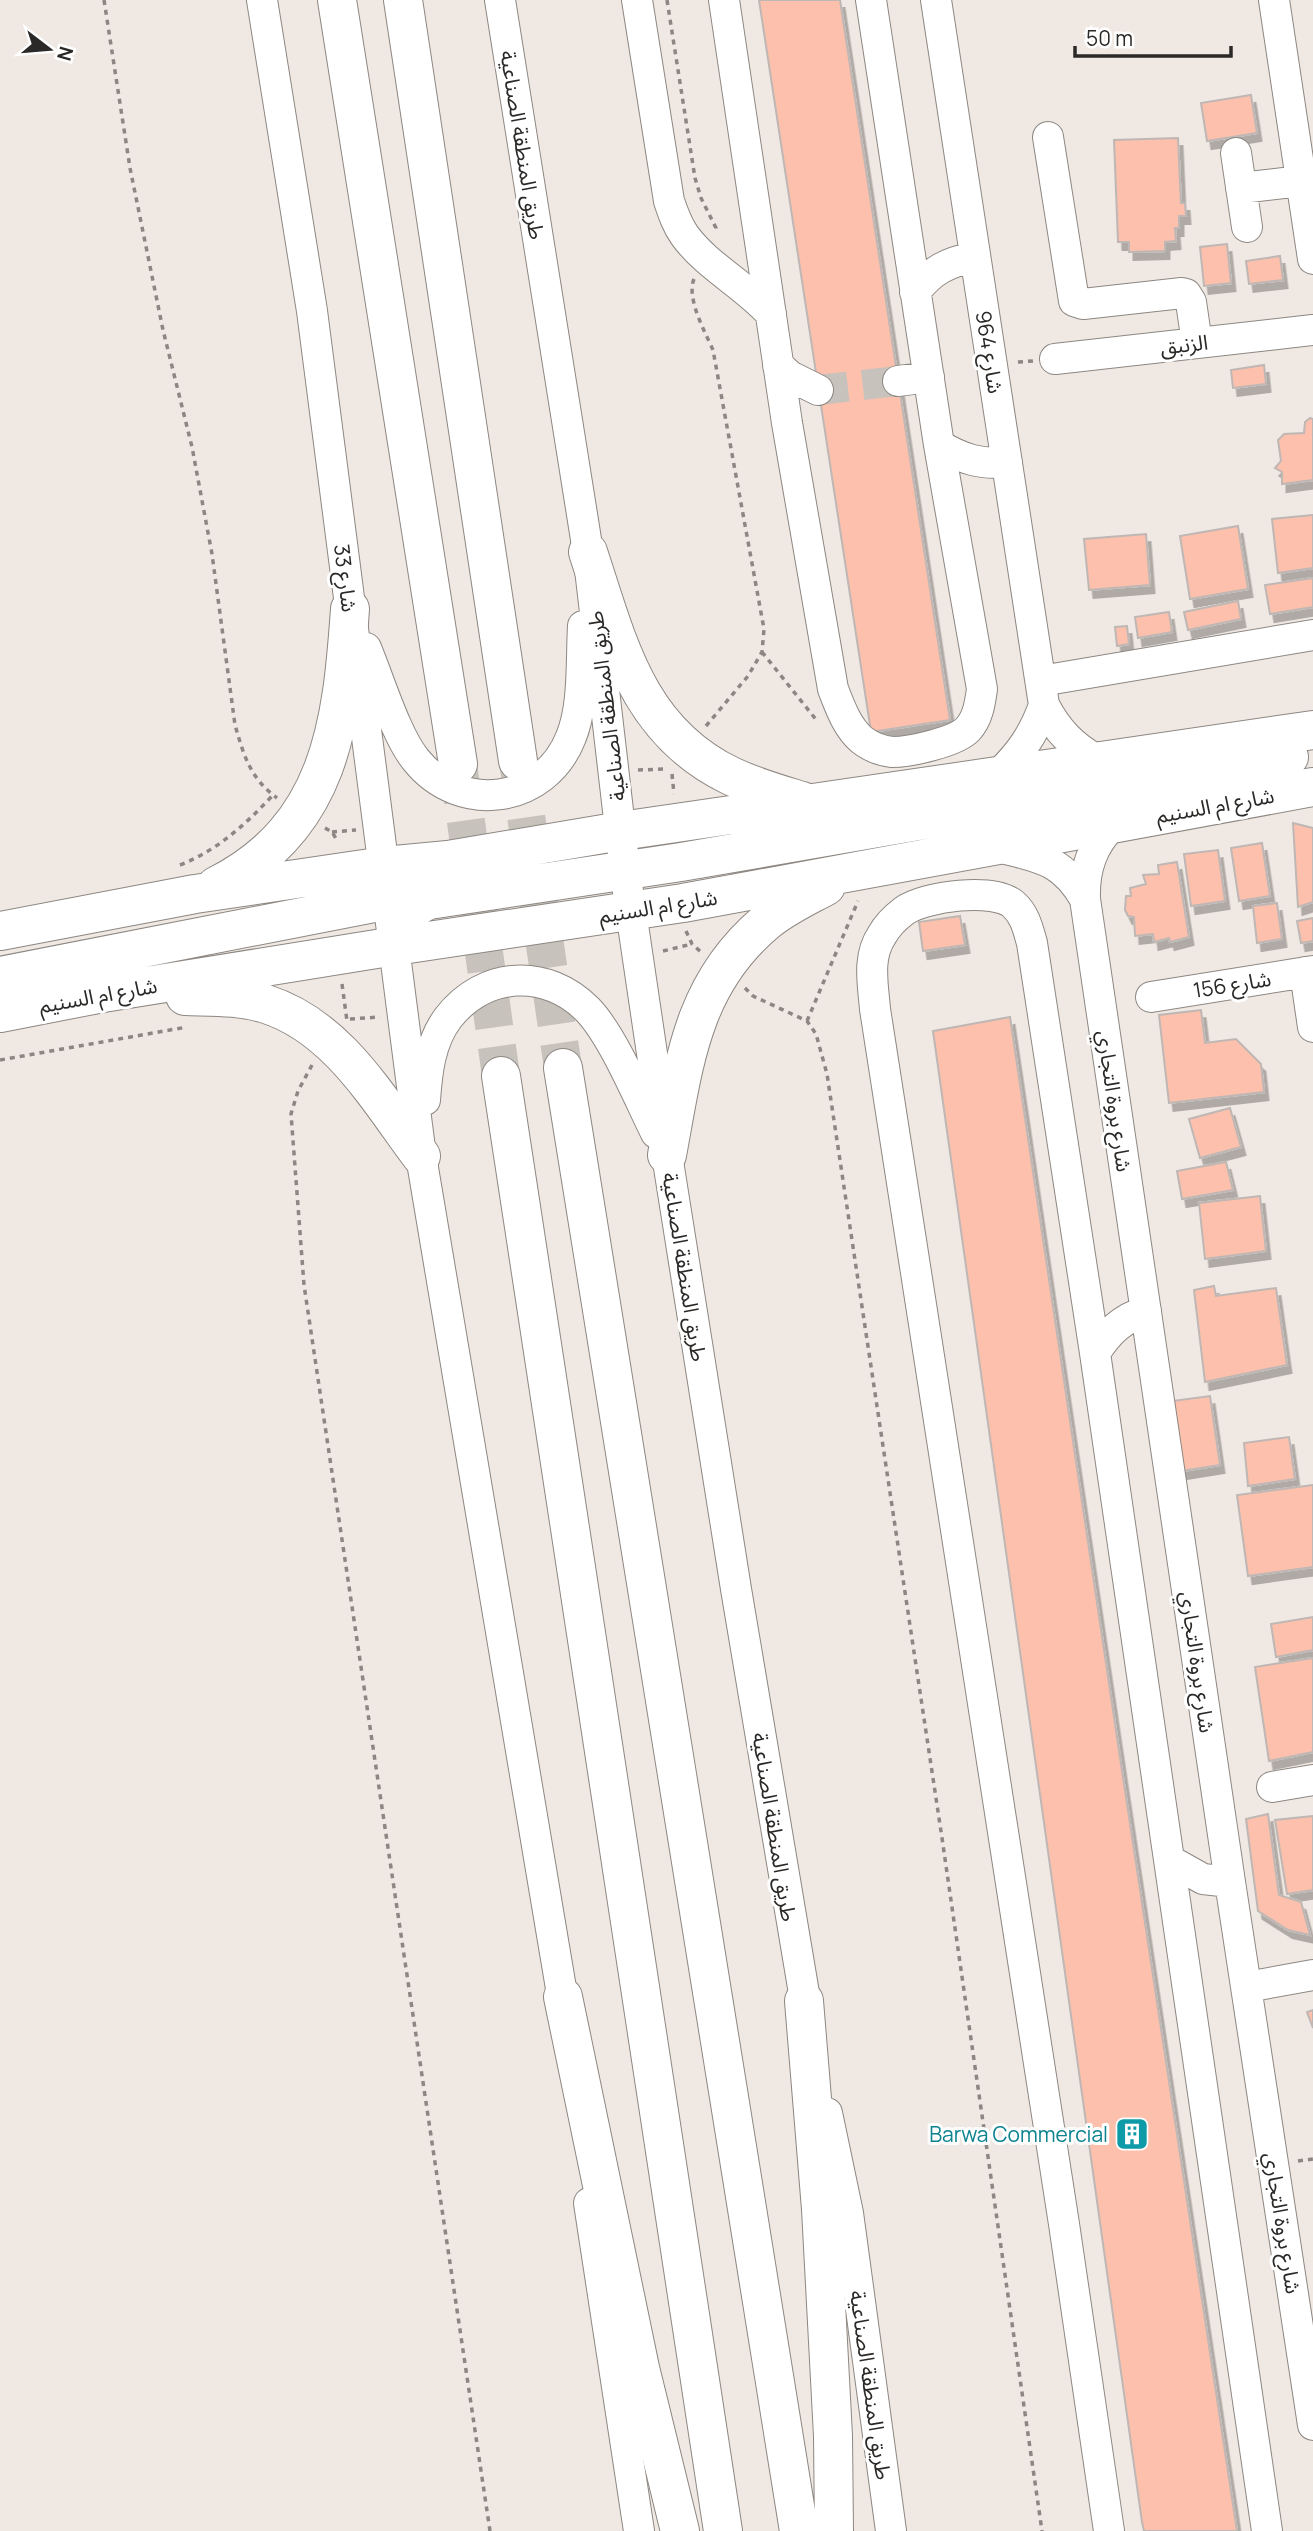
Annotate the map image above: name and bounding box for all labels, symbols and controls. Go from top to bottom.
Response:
north arrow [14,14,84,84]
scale bar [1075,14,1231,58]
text: 50 m [1086,24,1133,52]
text: N [51,44,80,64]
street label: طريق المنطقة الصناعية [494,48,552,242]
street label: شارع 964 [968,309,1010,396]
street label: الزنبق [1159,328,1209,360]
street label: شارع 33 [326,542,364,614]
street label: طريق المنطقة الصناعية [580,609,632,803]
street label: شارع ام السنيم [1154,781,1277,832]
street label: شارع ام السنيم [597,883,720,932]
street label: شارع 156 [1191,964,1273,1006]
street label: شارع ام السنيم [37,971,160,1022]
street label: شارع بروة التجاري [1088,1028,1139,1174]
street label: طريق المنطقة الصناعية [656,1170,714,1364]
street label: شارع بروة التجاري [1171,1589,1222,1735]
street label: طريق المنطقة الصناعية [746,1730,804,1924]
building icon: Barwa Commercial [1113,2115,1151,2153]
place label: Barwa Commercial [929,2120,1108,2148]
street label: شارع بروة التجاري [1255,2150,1308,2296]
street label: طريق المنطقة الصناعية [844,2288,898,2482]

